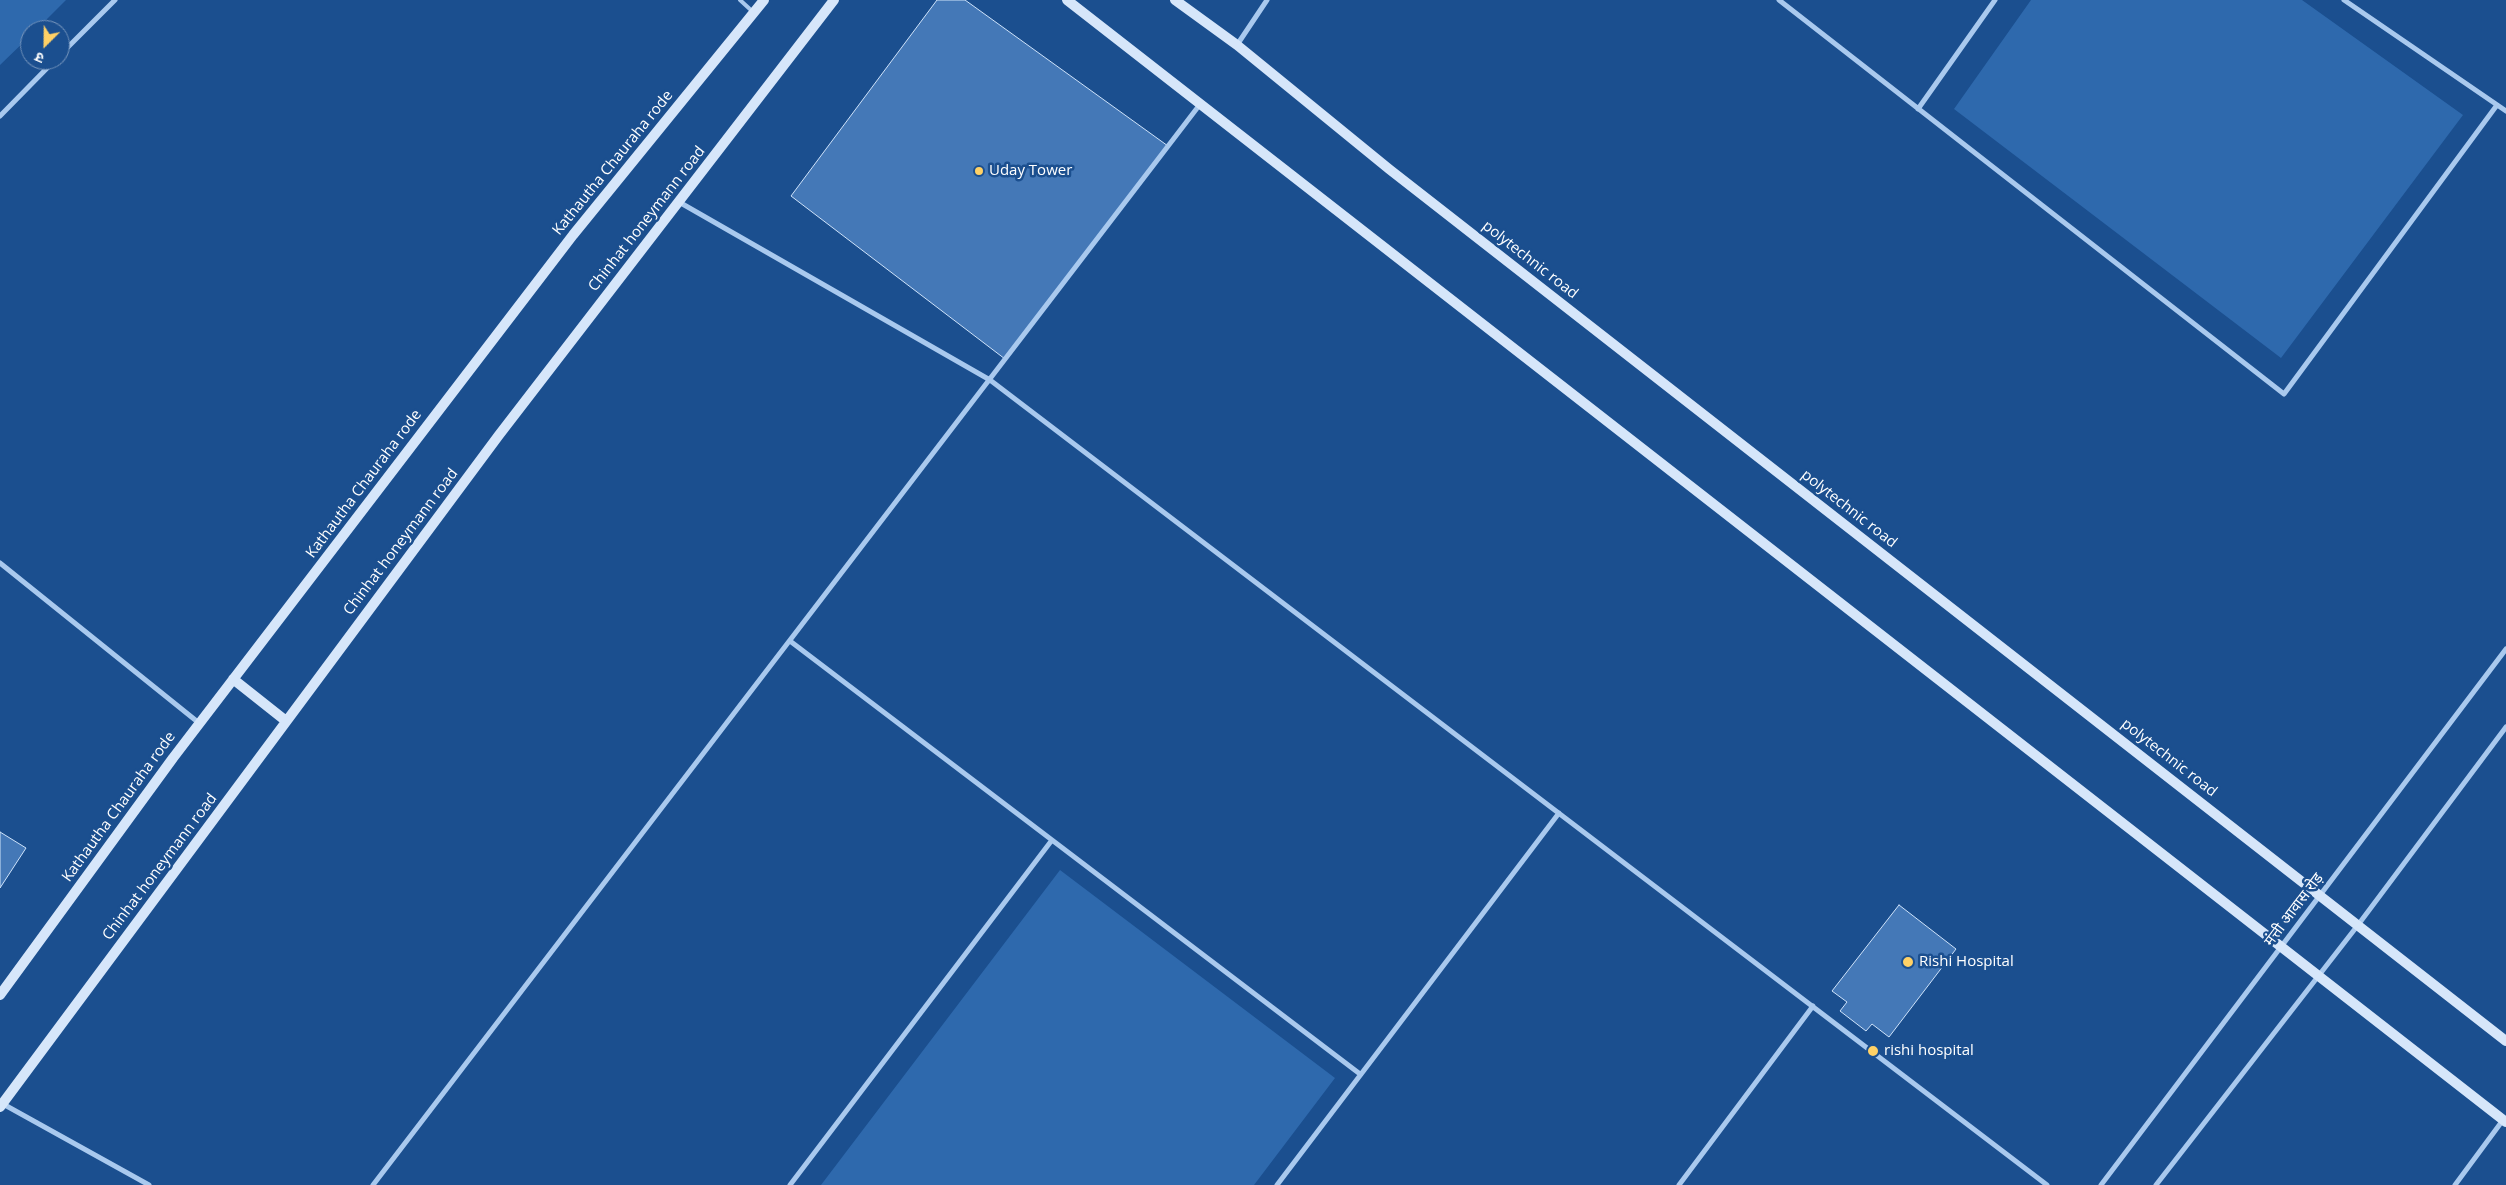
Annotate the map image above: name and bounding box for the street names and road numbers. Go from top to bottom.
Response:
street label: Kathautha Chauraha rode [549,87,677,239]
street label: Chinhat honeymann road [585,143,709,295]
street label: polytechnic road [1479,217,1581,303]
street label: Kathautha Chauraha rode [302,406,426,562]
street label: Chinhat honeymann road [340,465,462,619]
street label: polytechnic road [1798,466,1900,552]
street label: polytechnic road [2118,715,2220,801]
street label: Kathautha Chauraha rode [58,728,180,886]
street label: Chinhat honeymann road [99,790,221,944]
street label: मंत्ती आवास रोड़ [2261,870,2327,950]

